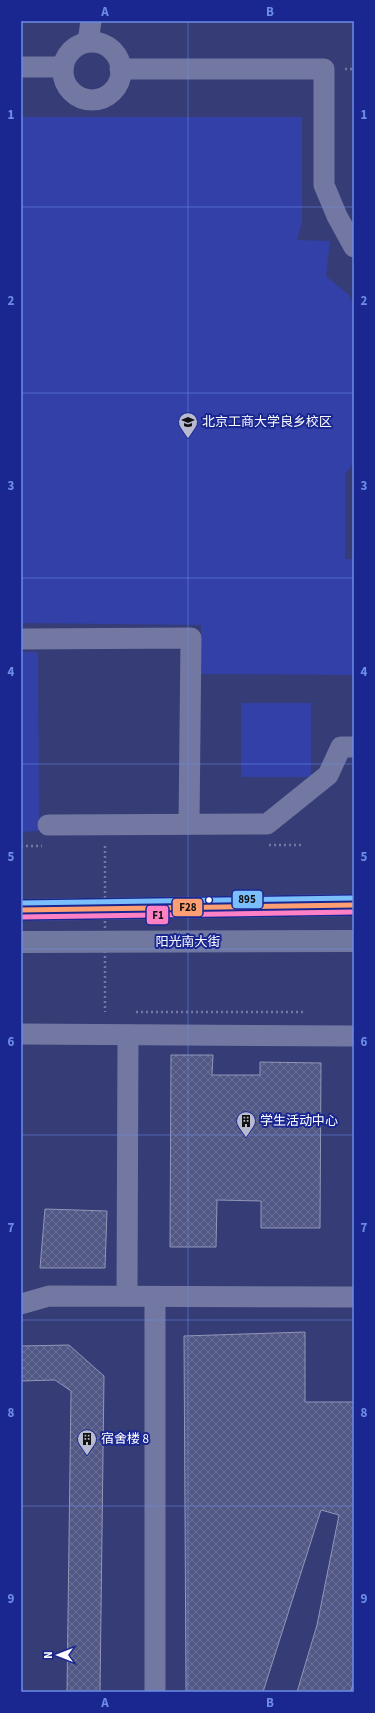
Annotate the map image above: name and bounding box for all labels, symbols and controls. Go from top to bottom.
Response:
text: A [100,3,109,21]
text: B [266,3,274,21]
text: 1 [8,106,15,124]
text: 1 [361,106,368,124]
text: 2 [8,292,15,310]
text: 2 [361,292,368,310]
school or university icon: 北京工商大学良乡校区 [177,411,199,439]
place label: 北京工商大学良乡校区 [202,413,332,431]
text: 3 [8,477,15,495]
text: 3 [361,477,368,495]
text: 4 [8,663,15,681]
text: 4 [361,663,368,681]
text: 5 [8,848,15,866]
text: 5 [361,848,368,866]
line badge: 895 [232,890,263,909]
text: 895 [238,892,256,907]
unlabelled marker [204,895,214,905]
line badge: F28 [172,898,203,917]
text: F28 [179,900,197,915]
line badge: F1 [146,905,169,925]
text: F1 [152,908,164,923]
street label: 阳光南大街 [155,933,221,951]
text: 6 [8,1033,15,1051]
text: 6 [361,1033,368,1051]
building icon: 学生活动中心 [235,1110,257,1138]
place label: 学生活动中心 [260,1112,338,1130]
text: 7 [8,1219,15,1237]
text: 7 [361,1219,368,1237]
text: 8 [8,1404,15,1422]
text: 8 [361,1404,368,1422]
building icon: 宿舍楼 8 [76,1428,98,1456]
place label: 宿舍楼 8 [101,1430,149,1448]
text: 9 [8,1590,15,1608]
text: 9 [361,1590,368,1608]
north arrow [38,1635,78,1675]
text: N [41,1651,56,1659]
text: A [100,1694,109,1712]
text: B [266,1694,274,1712]

